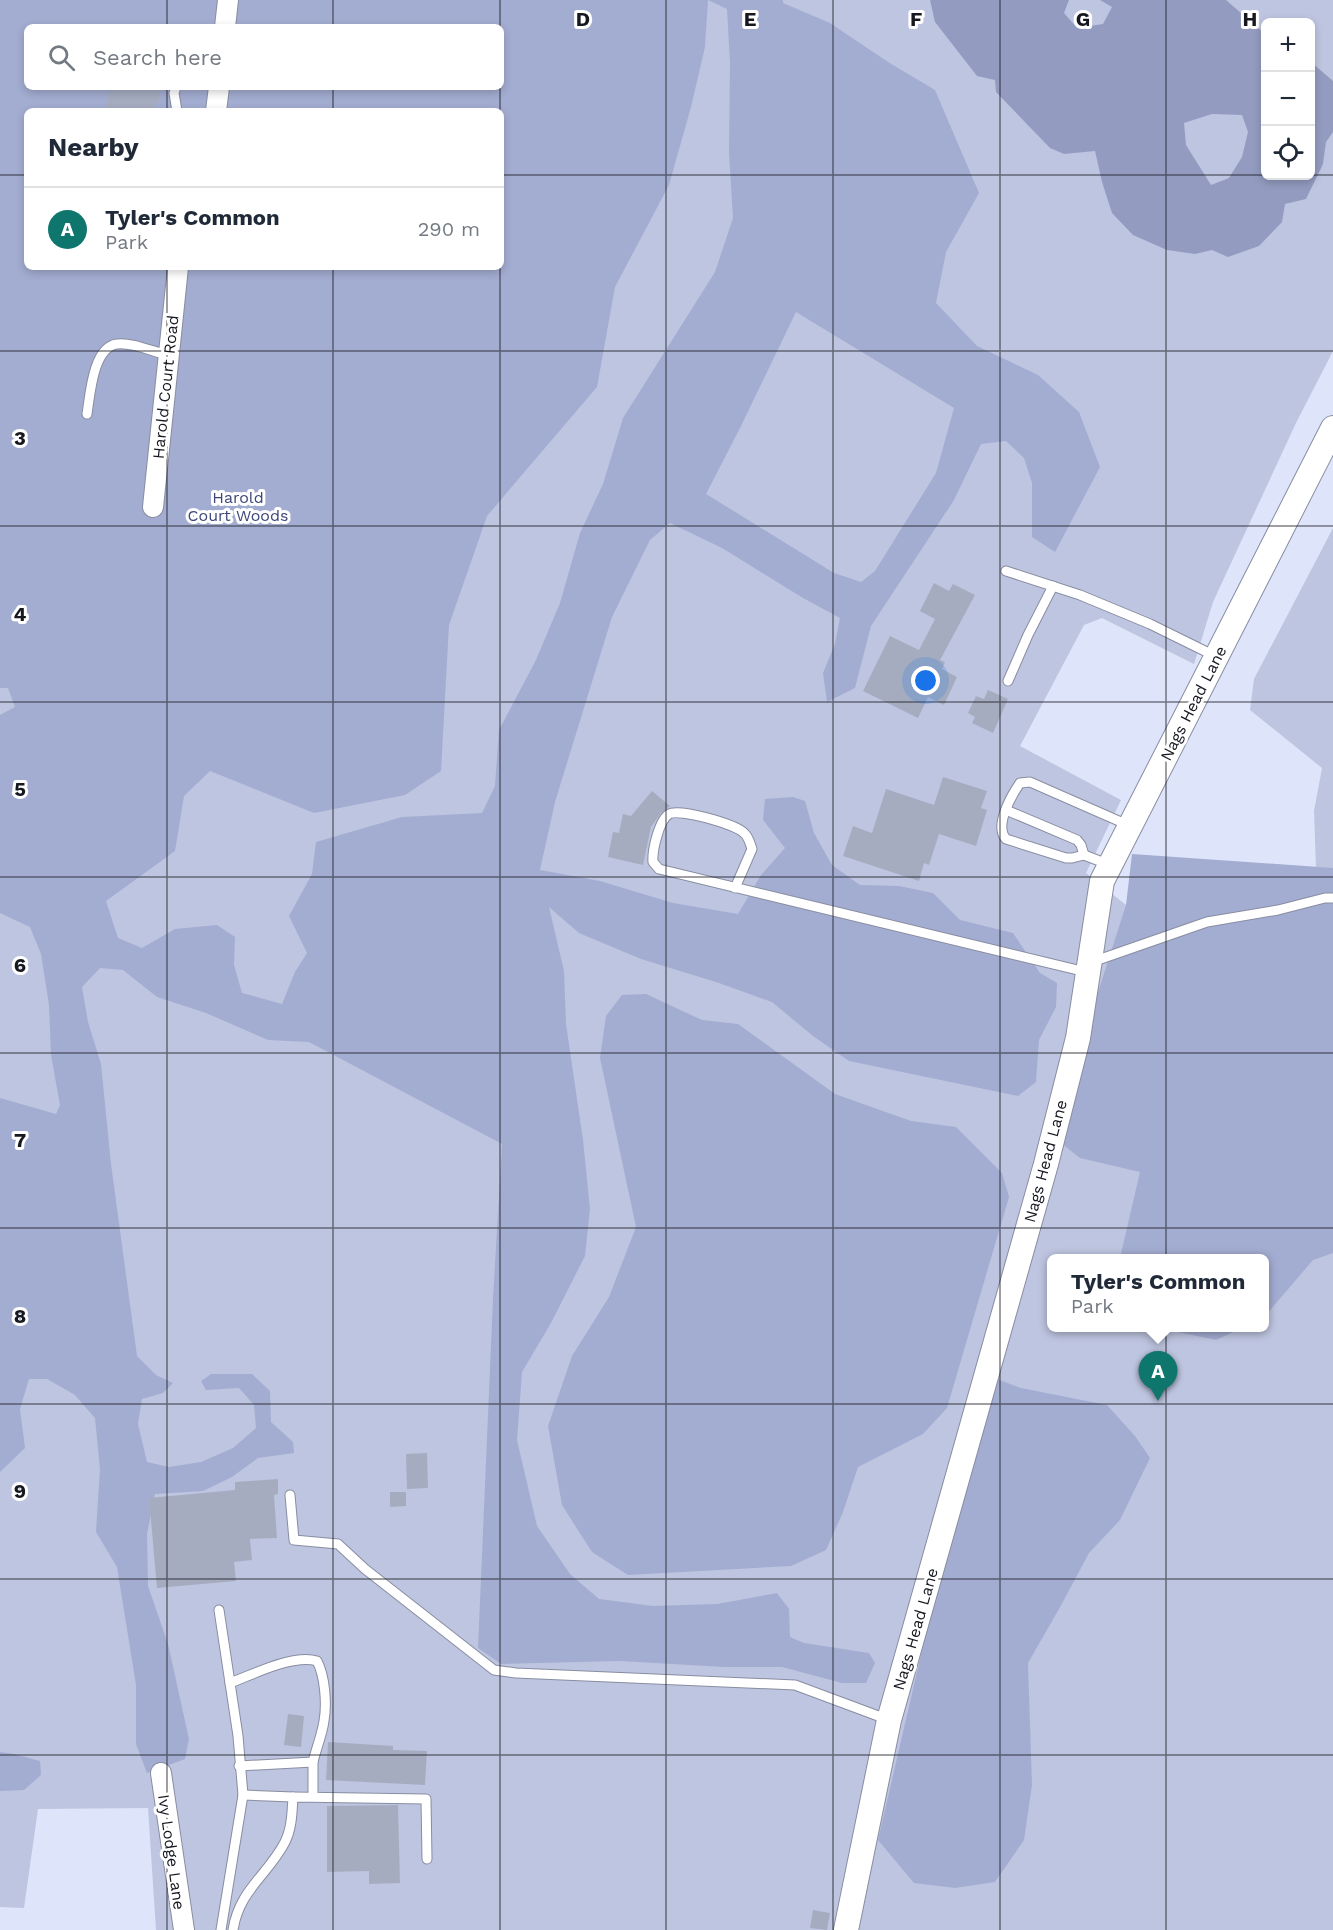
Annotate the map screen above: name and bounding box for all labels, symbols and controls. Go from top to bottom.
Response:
text: D [576,7,590,31]
text: E [744,7,756,31]
text: F [910,7,922,31]
text: G [1076,7,1090,31]
text: H [1243,7,1257,31]
map controls [1261,18,1315,180]
button: + [1261,18,1315,72]
search box [24,24,504,90]
icon: search [45,41,78,74]
text: Search here [93,45,222,70]
button: − [1261,72,1315,126]
button: locate [1261,126,1315,180]
text: Nearby [48,132,139,162]
text: Tyler's Common [105,205,280,230]
text: A [61,217,74,241]
text: 290 m [418,217,480,241]
text: Park [105,230,148,254]
street label: Harold Court Road [148,314,183,460]
text: 3 [14,426,26,450]
park label: Harold Court Woods [188,488,288,525]
text: 4 [14,602,27,626]
street label: Nags Head Lane [1156,643,1231,764]
your location [911,666,940,695]
text: 5 [14,777,26,801]
text: 6 [14,953,26,977]
street label: Nags Head Lane [1020,1098,1071,1225]
text: 7 [14,1128,26,1152]
popup [1047,1254,1269,1332]
text: Tyler's Common [1071,1269,1245,1294]
text: Park [1071,1294,1114,1318]
text: 8 [14,1304,26,1328]
pin: A [1138,1352,1178,1401]
text: 9 [14,1479,26,1503]
street label: Nags Head Lane [889,1566,942,1692]
street label: Ivy Lodge Lane [154,1793,189,1911]

